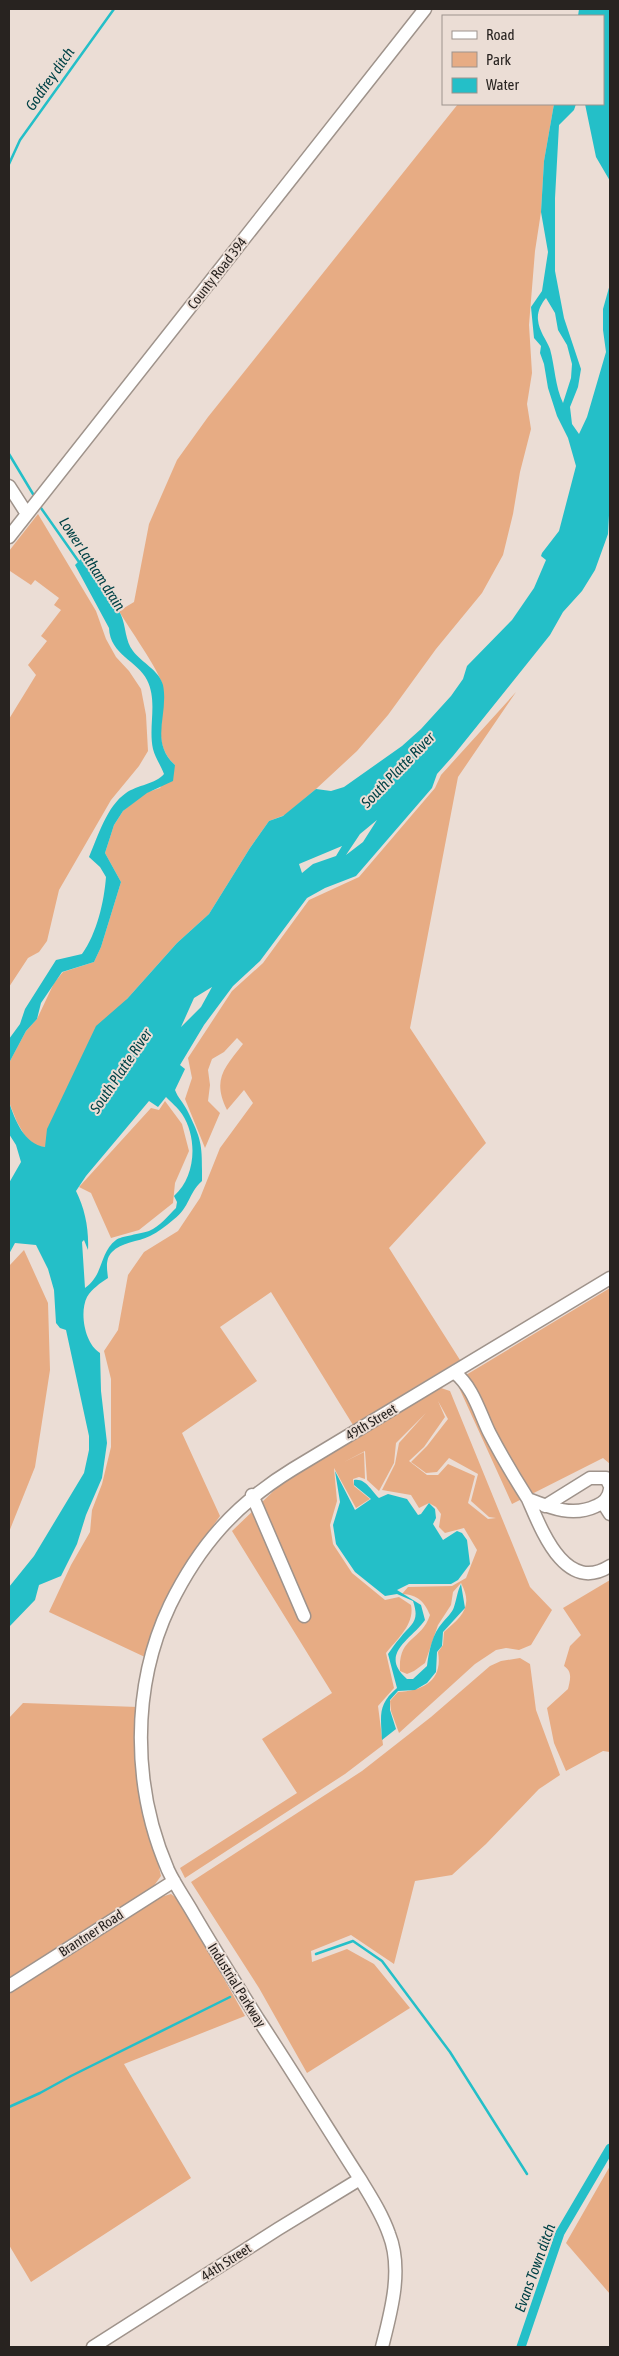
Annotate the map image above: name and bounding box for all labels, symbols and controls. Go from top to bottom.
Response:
legend [442,15,604,105]
text: Road [486,26,515,43]
water label: Godfrey ditch [22,44,77,113]
text: Park [486,51,511,68]
text: Water [486,76,519,93]
street label: County Road 394 [184,234,250,312]
water label: Lower Latham drain [56,514,129,614]
water label: South Platte River [357,728,438,811]
water label: South Platte River [86,1025,155,1117]
street label: 49th Street [343,1401,399,1443]
street label: Brantner Road [56,1906,126,1960]
street label: Industrial Parkway [205,1940,269,2030]
water label: Evans Town ditch [511,2221,558,2314]
street label: 44th Street [198,2240,254,2284]

